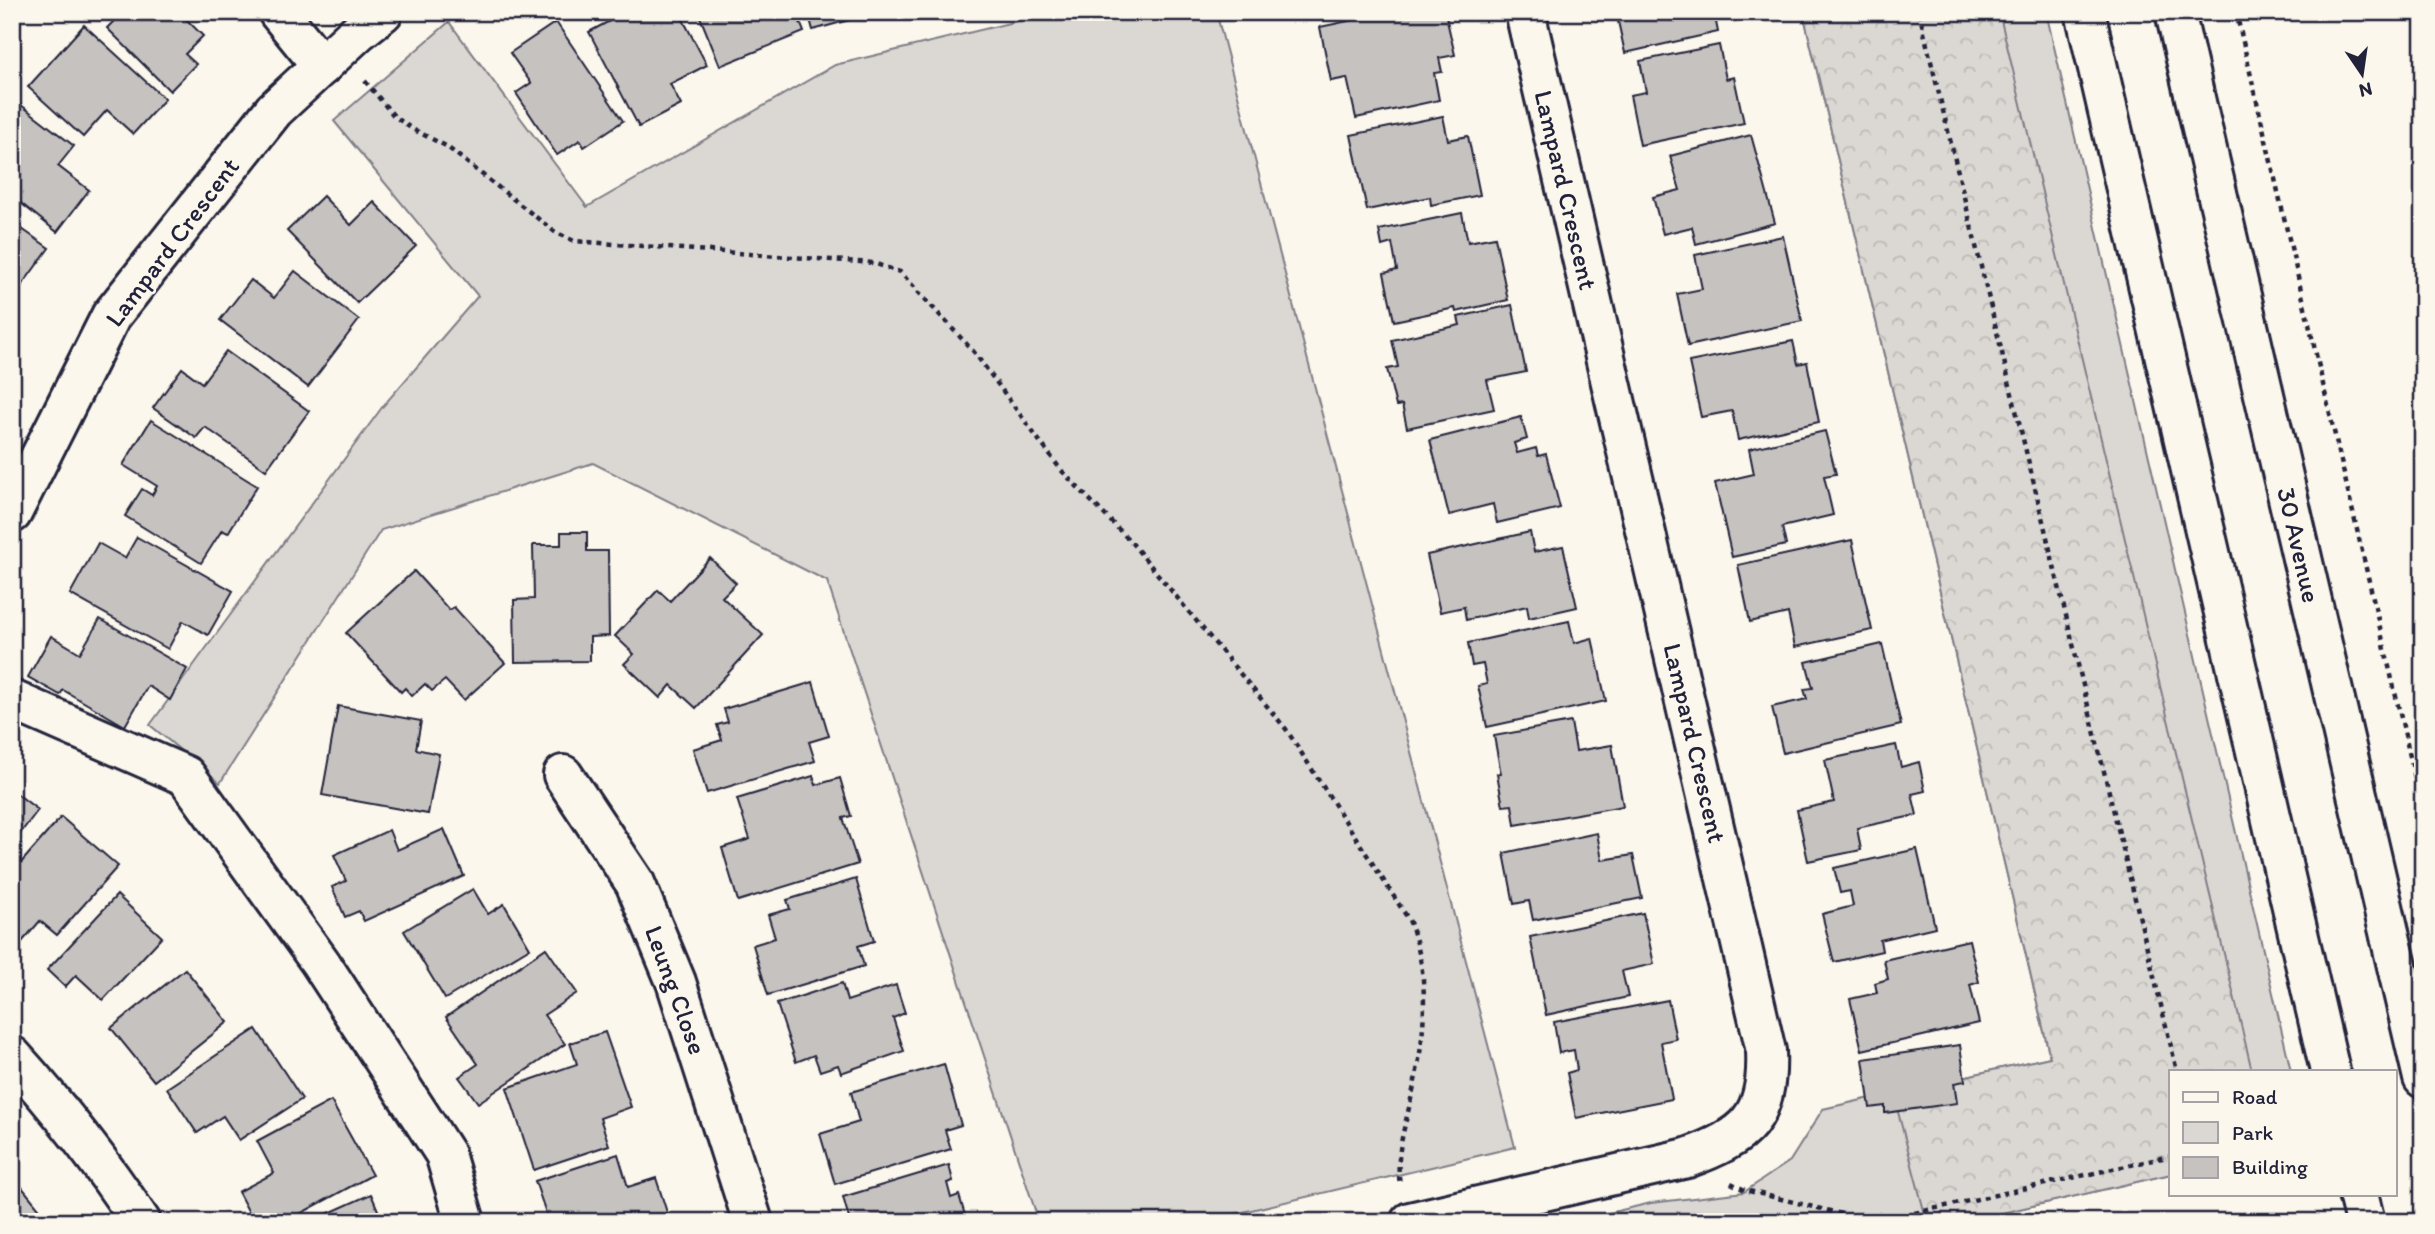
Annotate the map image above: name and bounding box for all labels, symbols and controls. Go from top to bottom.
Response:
north arrow [2326,38,2396,108]
text: N [2357,77,2375,103]
street label: Lampard Crescent [1528,87,1605,293]
street label: Lampard Crescent [98,151,246,333]
street label: 30 Avenue [2270,484,2328,606]
street label: Lampard Crescent [1657,640,1734,846]
street label: Leung Close [638,921,714,1059]
legend [2169,1070,2396,1196]
text: Road [2232,1084,2278,1109]
text: Park [2232,1120,2274,1145]
text: Building [2232,1154,2308,1179]

